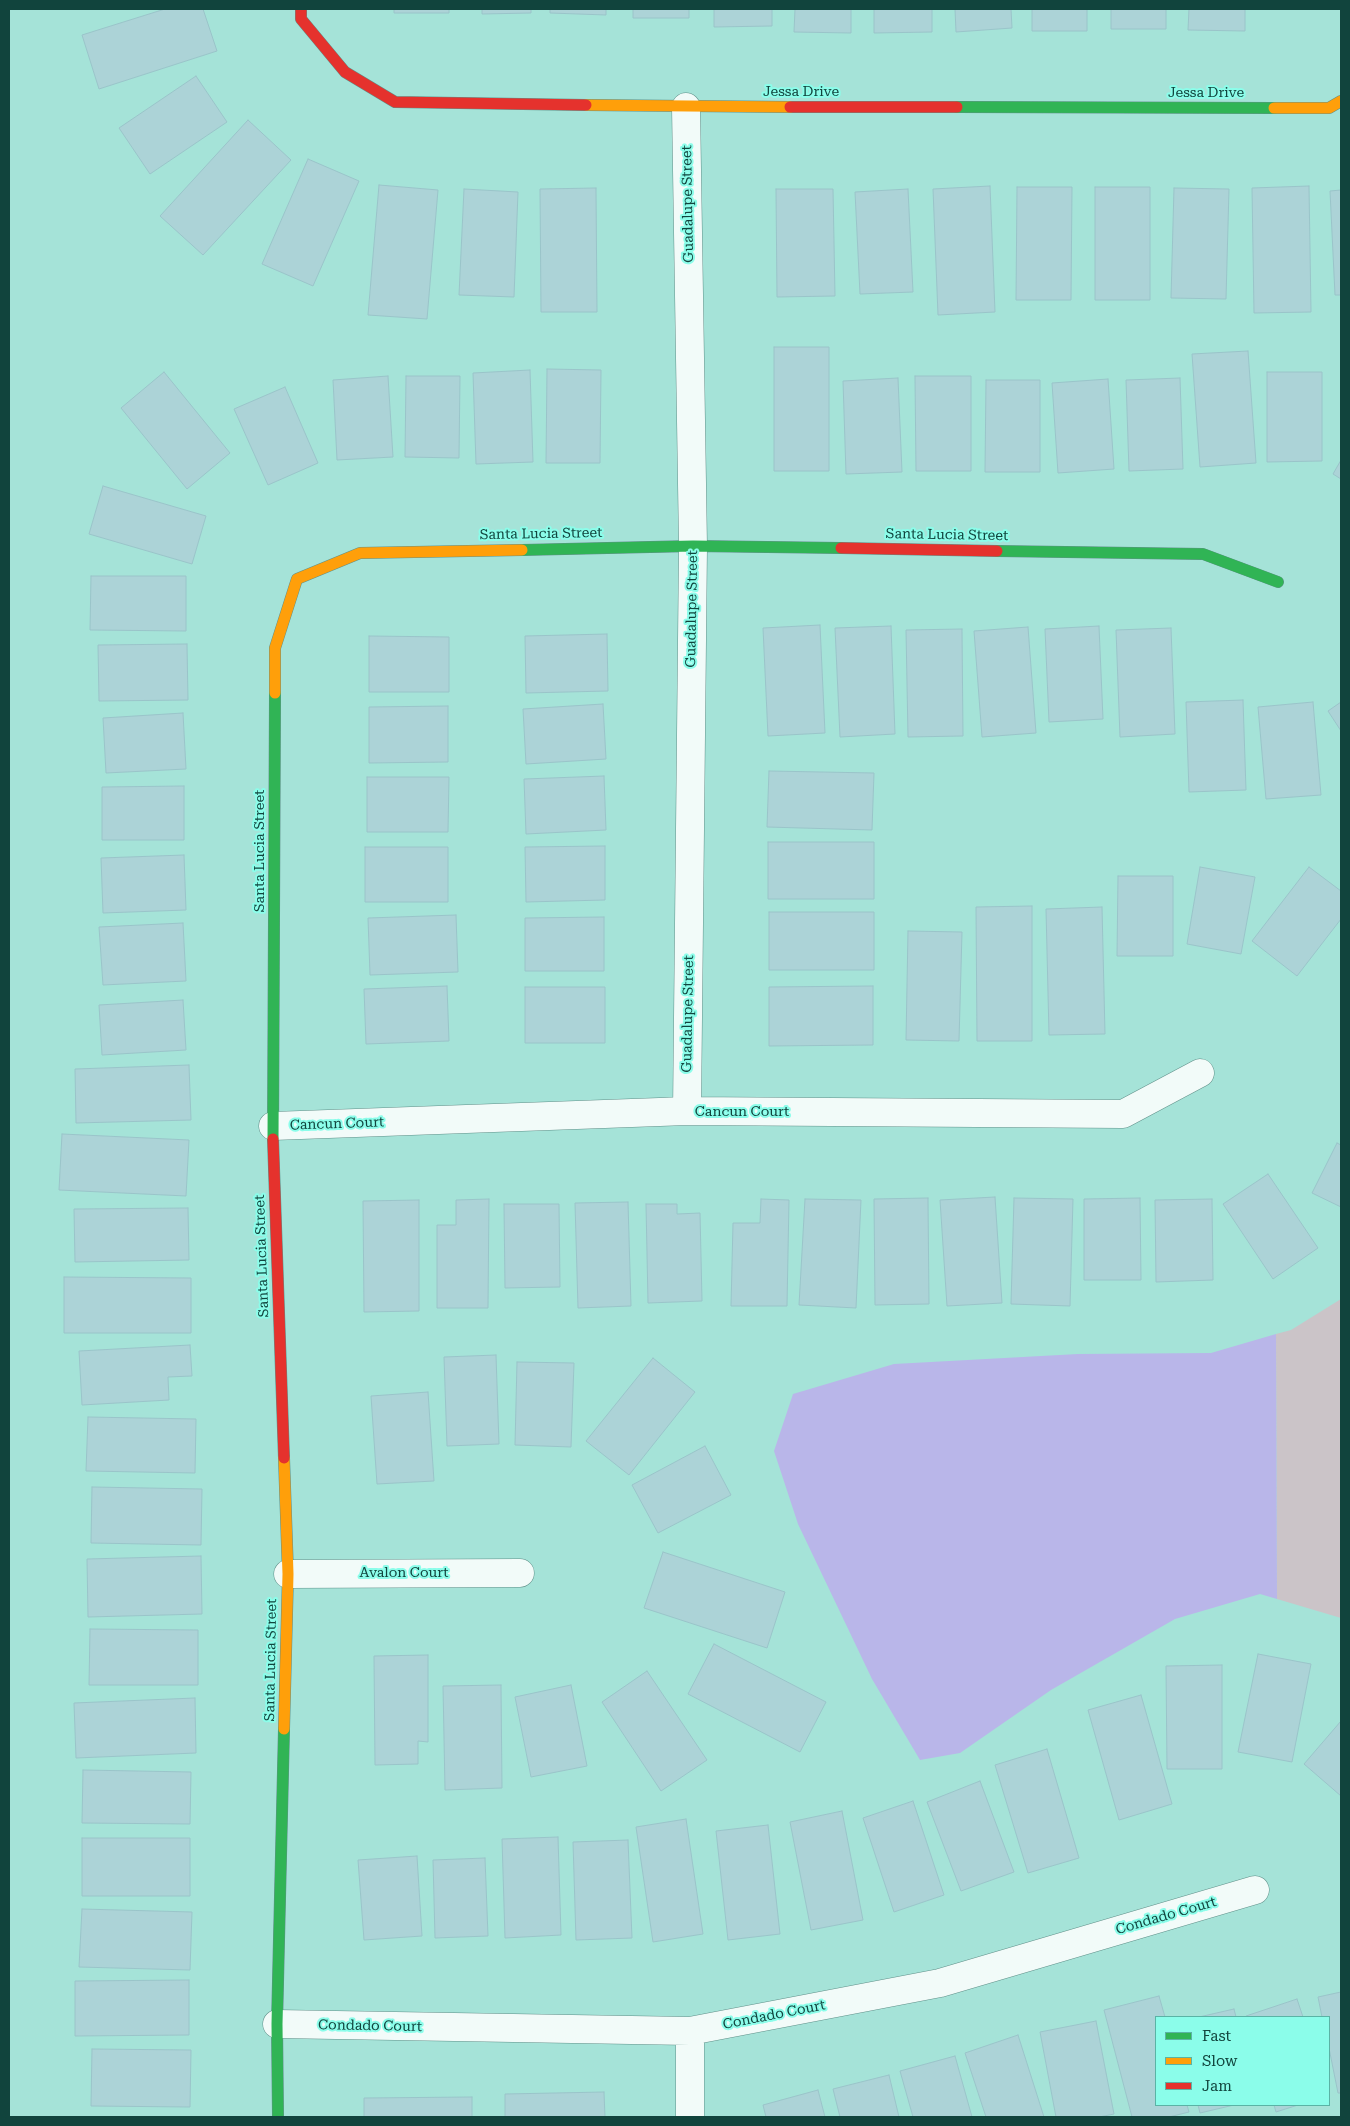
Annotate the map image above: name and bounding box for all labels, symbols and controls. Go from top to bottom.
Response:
street label: Jessa Drive [763,84,839,100]
street label: Jessa Drive [1168,85,1244,101]
street label: Guadalupe Street [679,145,697,263]
street label: Santa Lucia Street [480,525,602,543]
street label: Santa Lucia Street [886,526,1008,544]
street label: Guadalupe Street [683,550,701,668]
street label: Santa Lucia Street [252,790,268,912]
street label: Guadalupe Street [679,955,697,1073]
street label: Cancun Court [695,1104,789,1120]
street label: Cancun Court [290,1114,384,1134]
street label: Santa Lucia Street [251,1194,273,1318]
street label: Avalon Court [360,1565,448,1581]
street label: Santa Lucia Street [262,1599,280,1721]
street label: Condado Court [1114,1894,1218,1938]
street label: Condado Court [721,1997,827,2033]
legend [1155,2016,1330,2106]
street label: Condado Court [318,2017,422,2035]
text: Fast [1202,2027,1231,2045]
text: Slow [1202,2052,1237,2070]
text: Jam [1202,2077,1232,2095]

